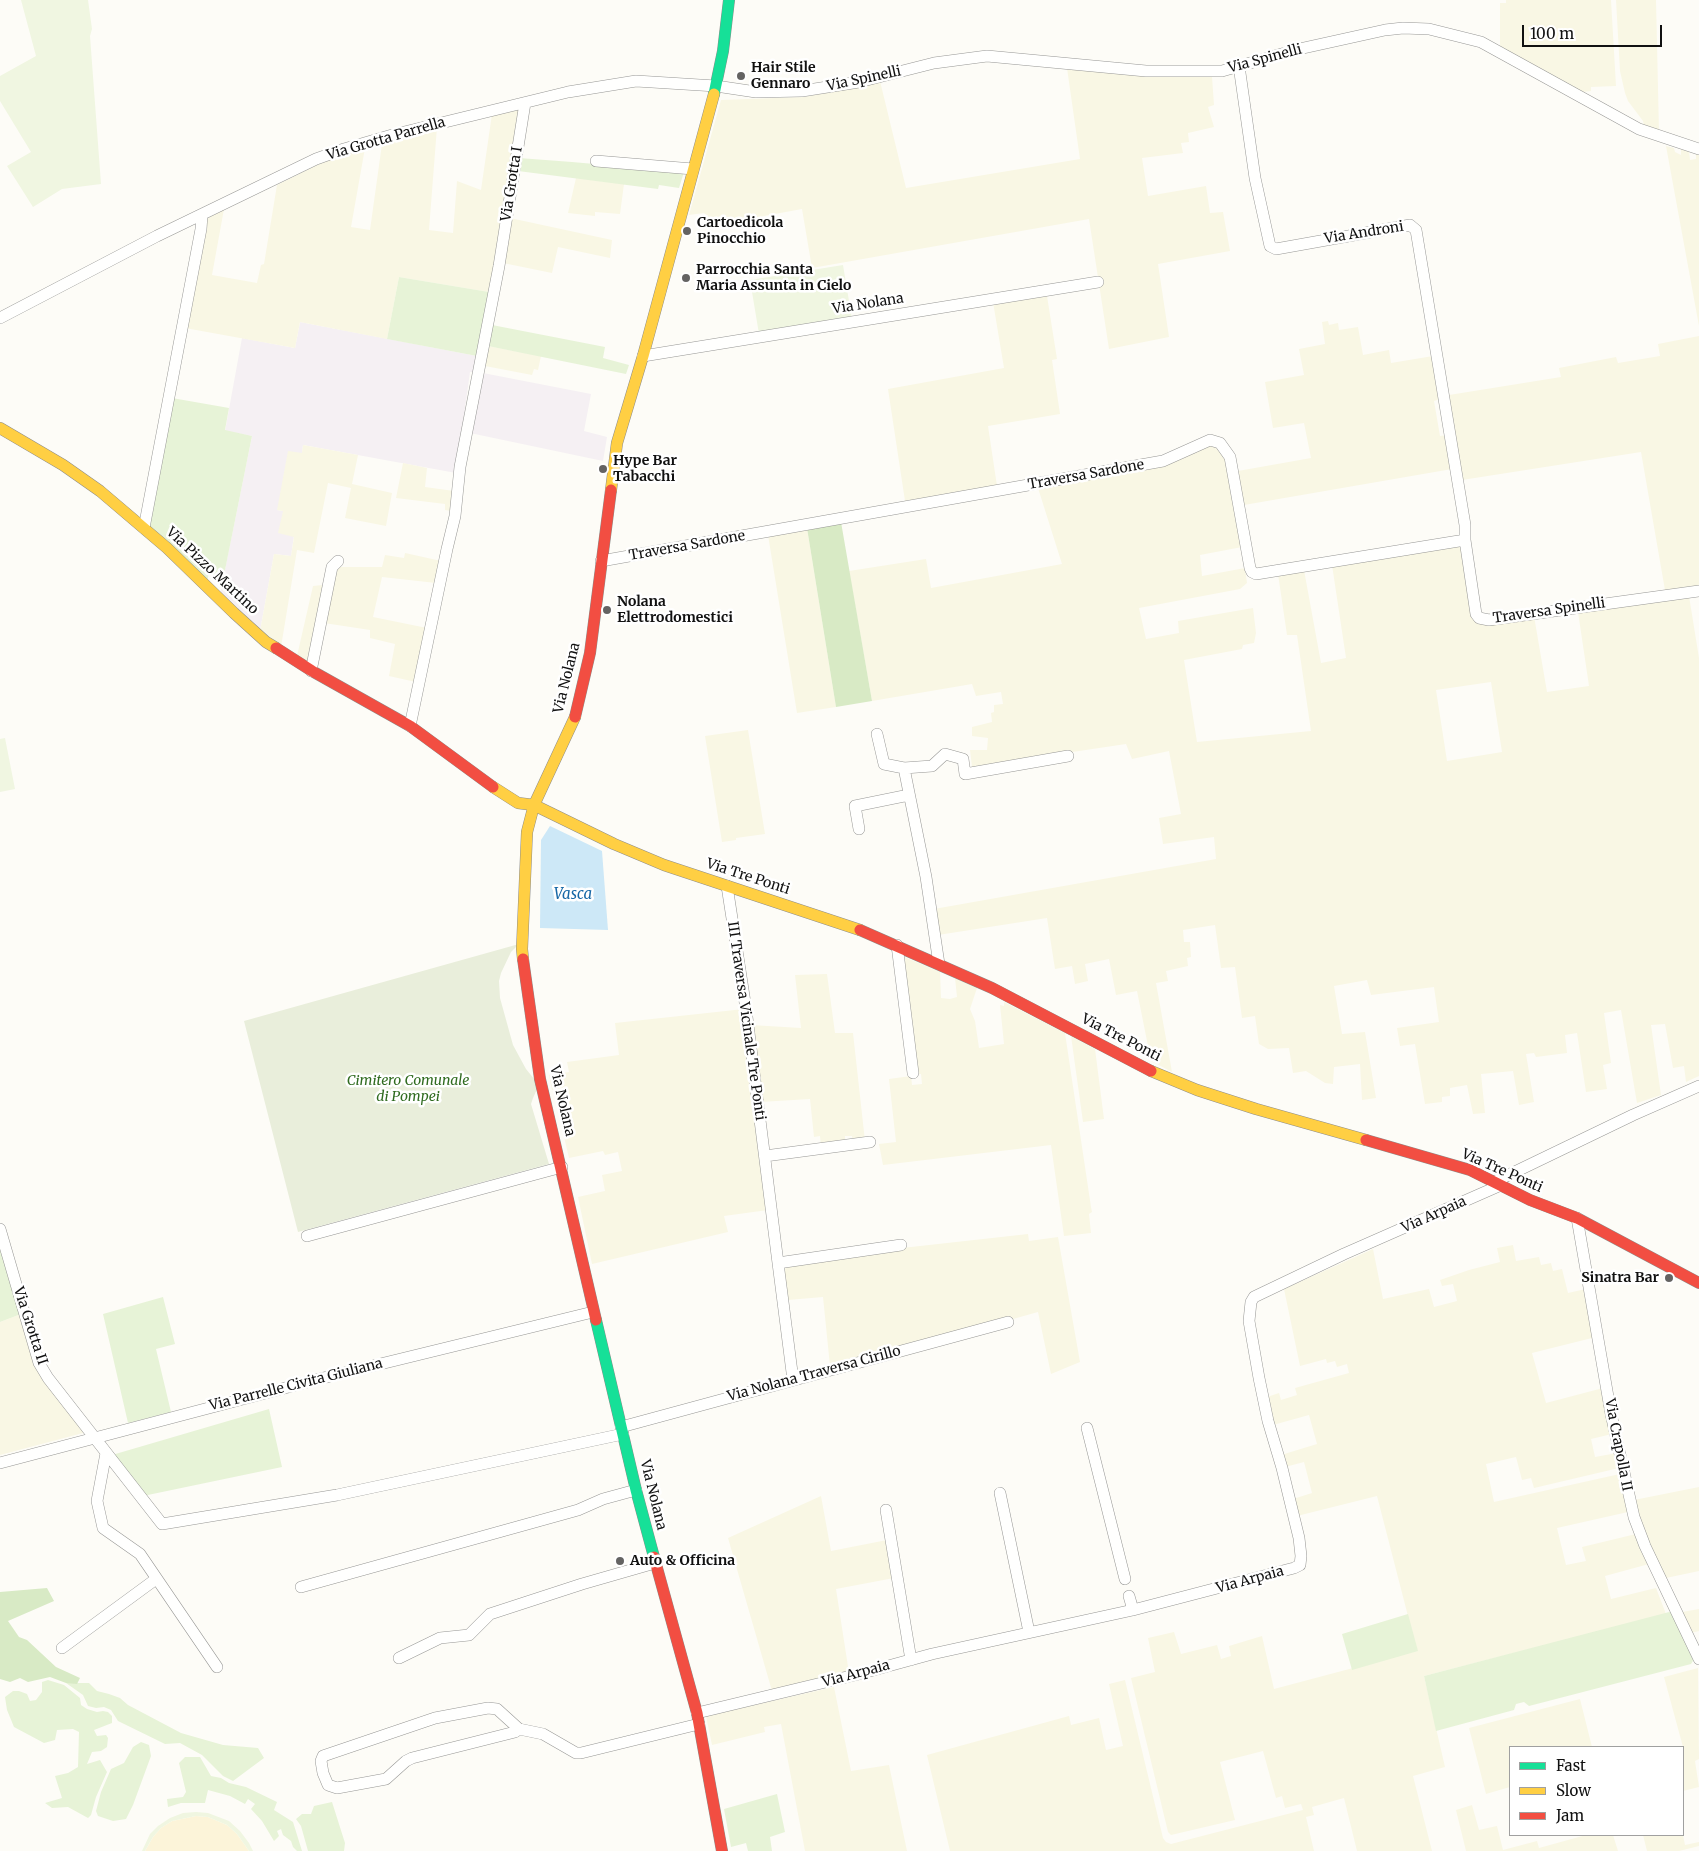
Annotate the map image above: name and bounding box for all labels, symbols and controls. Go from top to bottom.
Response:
scale bar [1524,15,1664,47]
text: 100 m [1530,24,1574,43]
street label: Via Spinelli [1226,41,1304,77]
place label: Hair Stile Gennaro [751,60,816,92]
street label: Via Spinelli [825,63,903,95]
marker: Hair Stile Gennaro [735,70,747,82]
street label: Via Grotta Parrella [325,114,447,164]
street label: Via Grotta I [498,145,526,223]
place label: Cartoedicola Pinocchio [697,215,783,248]
street label: Via Androni [1323,218,1405,248]
marker: Cartoedicola Pinocchio [681,225,693,237]
place label: Parrocchia Santa Maria Assunta in Cielo [696,262,851,294]
marker: Parrocchia Santa Maria Assunta in Cielo [680,272,692,284]
street label: Via Nolana [831,290,905,318]
place label: Hype Bar Tabacchi [613,453,677,486]
street label: Traversa Sardone [1027,457,1145,493]
marker: Hype Bar Tabacchi [597,463,609,475]
street label: Via Pizzo Martino [162,524,262,618]
street label: Traversa Sardone [628,528,746,564]
place label: Nolana Elettrodomestici [617,594,733,626]
street label: Traversa Spinelli [1492,595,1606,627]
marker: Nolana Elettrodomestici [601,604,613,616]
street label: Via Nolana [550,641,584,715]
street label: Via Tre Ponti [704,856,792,898]
water label: Vasca [554,886,592,904]
street label: III Traversa Vicinale Tre Ponti [724,920,768,1122]
street label: Via Tre Ponti [1078,1011,1164,1065]
street label: Via Nolana [546,1064,578,1138]
park label: Cimitero Comunale di Pompei [347,1073,469,1106]
street label: Via Tre Ponti [1459,1146,1545,1196]
street label: Via Arpaia [1399,1193,1469,1237]
place label: Sinatra Bar [1581,1270,1659,1286]
marker: Sinatra Bar [1663,1272,1675,1284]
street label: Via Grotta II [10,1285,50,1367]
street label: Via Nolana Traversa Cirillo [725,1343,903,1405]
street label: Via Parrelle Civita Giuliana [208,1355,384,1415]
street label: Via Crapolla II [1601,1397,1635,1493]
street label: Via Nolana [636,1458,670,1532]
place label: Auto & Officina [630,1553,735,1569]
marker: Auto & Officina [614,1555,626,1567]
street label: Via Arpaia [1214,1563,1286,1597]
street label: Via Arpaia [820,1657,892,1691]
legend [1509,1746,1684,1836]
text: Fast [1556,1756,1586,1775]
text: Slow [1556,1781,1591,1800]
text: Jam [1556,1806,1584,1825]

